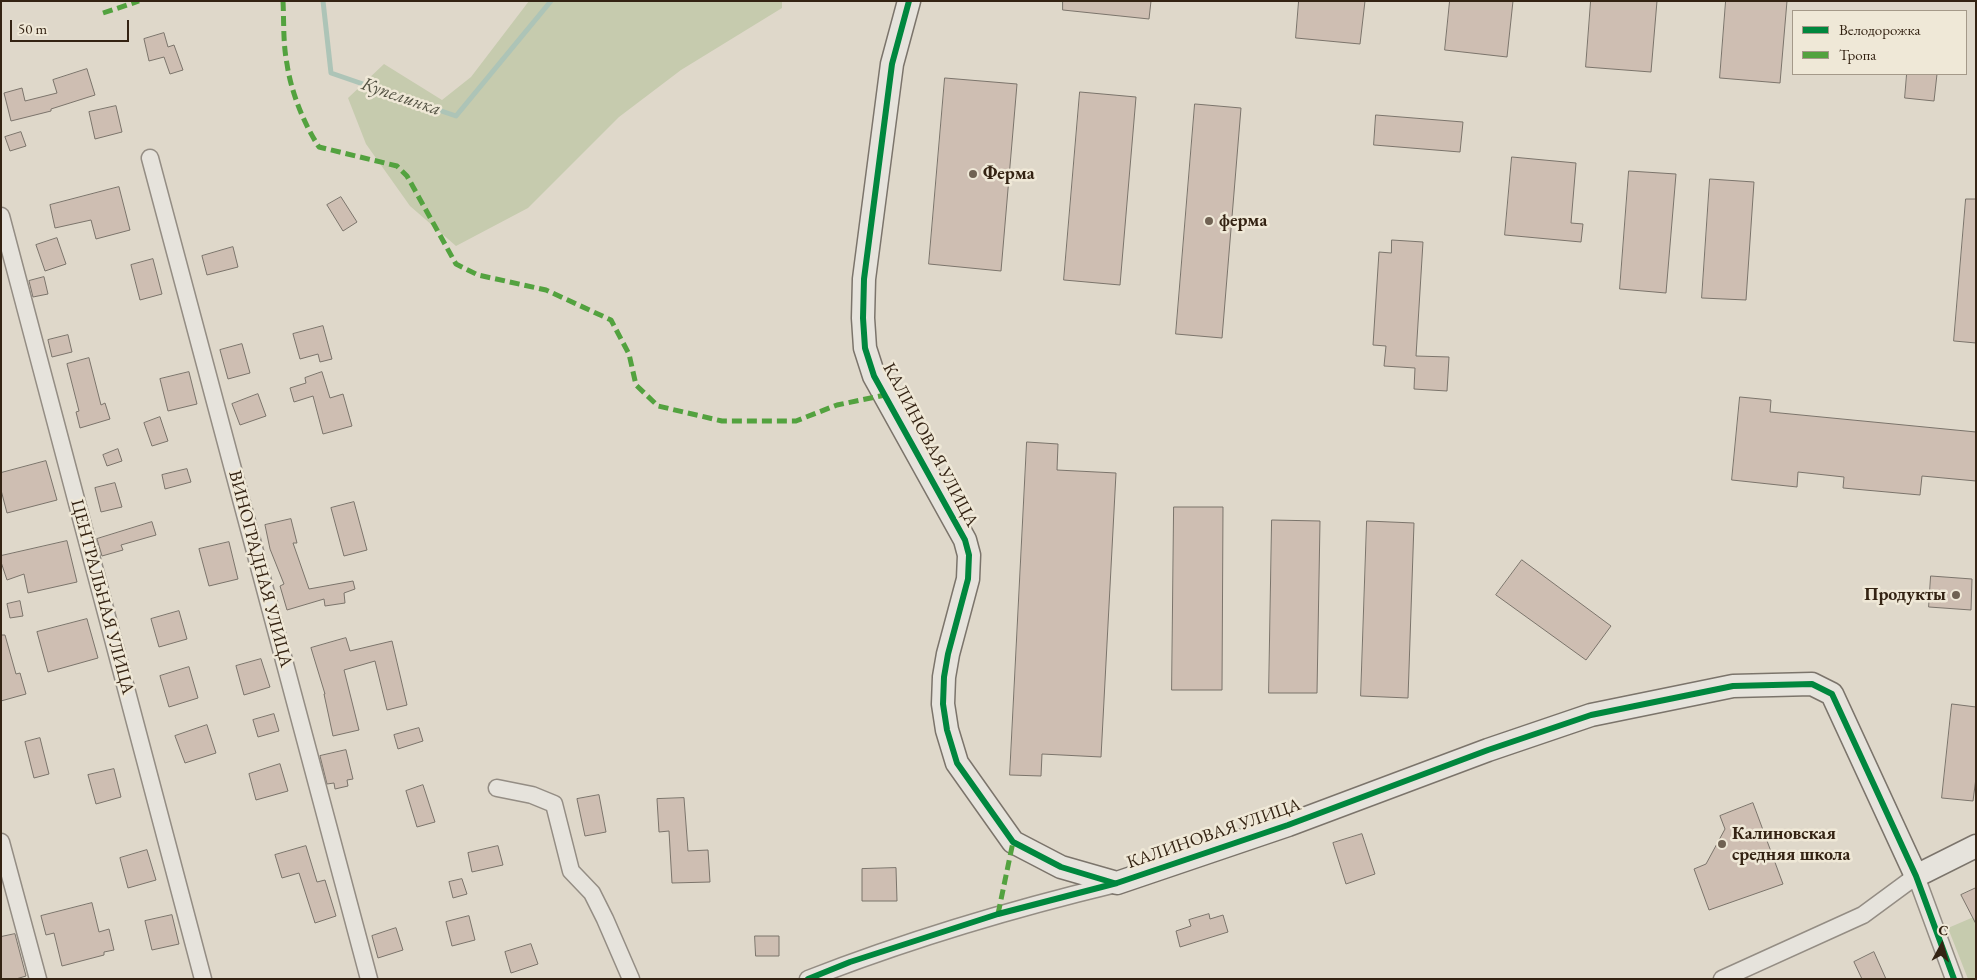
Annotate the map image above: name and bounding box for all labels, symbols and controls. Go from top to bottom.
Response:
scale bar [12,10,131,42]
legend [1792,10,1967,75]
text: 50 m [18,19,47,38]
text: Велодорожка [1839,20,1920,39]
text: Тропа [1839,45,1876,64]
water label: Купелинка [358,73,444,121]
place label: Ферма [983,163,1035,185]
marker: Ферма [967,168,979,180]
place label: ферма [1219,210,1267,232]
marker: ферма [1203,215,1215,227]
street label: КАЛИНОВАЯ УЛИЦА [878,359,982,531]
street label: ВИНОГРАДНАЯ УЛИЦА [223,468,297,670]
street label: ЦЕНТРАЛЬНАЯ УЛИЦА [66,497,138,697]
place label: Продукты [1864,584,1946,606]
marker: Продукты [1950,589,1962,601]
street label: КАЛИНОВАЯ УЛИЦА [1124,794,1304,874]
place label: Калиновская средняя школа [1732,823,1850,866]
marker: Калиновская средняя школа [1716,838,1728,850]
north arrow [1917,920,1967,970]
text: С [1938,921,1949,940]

